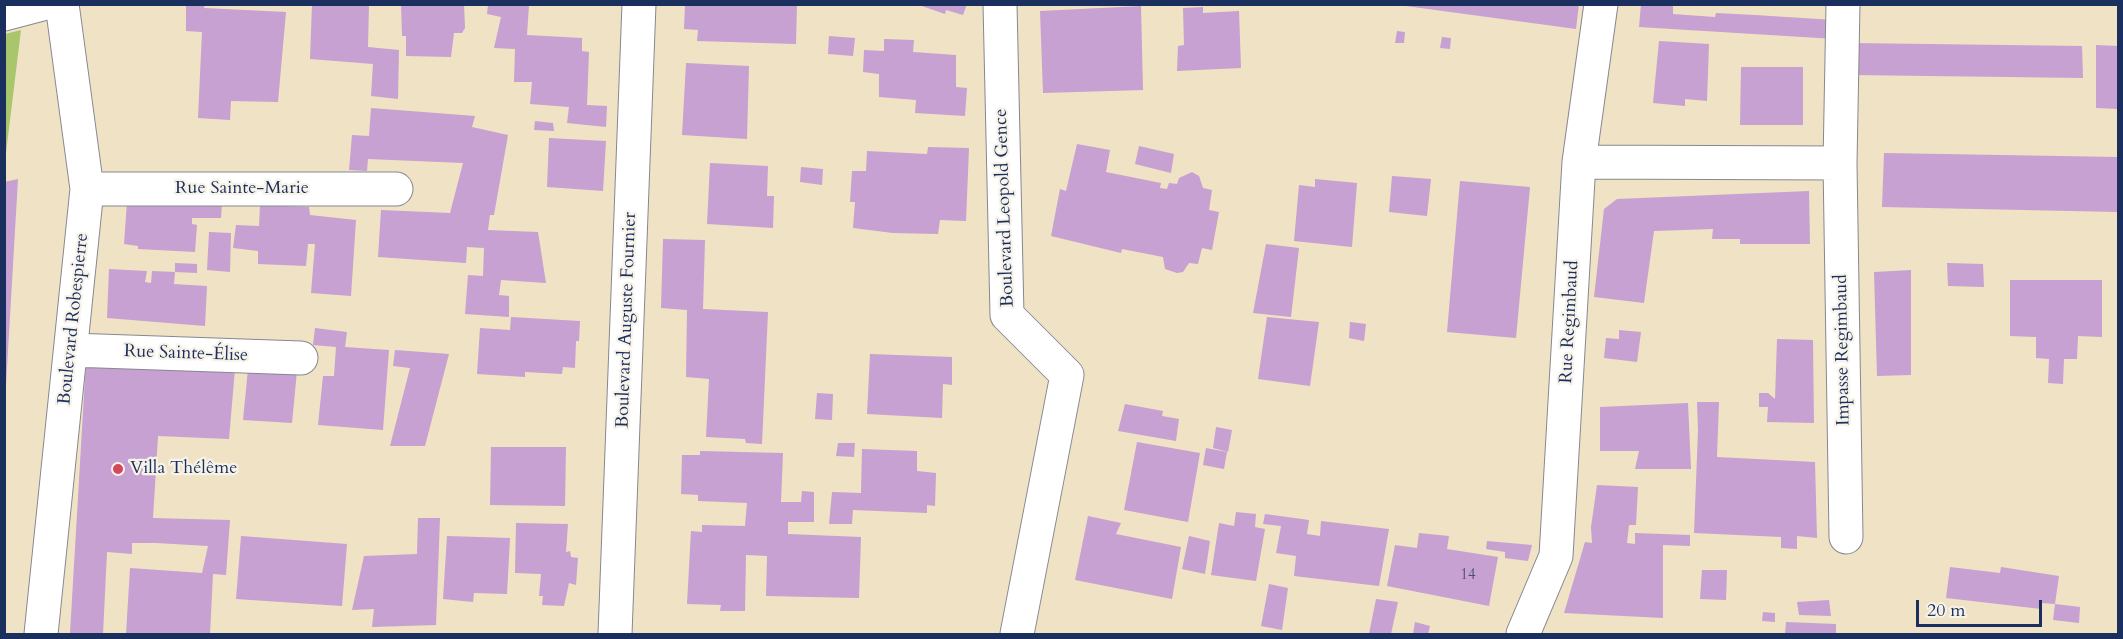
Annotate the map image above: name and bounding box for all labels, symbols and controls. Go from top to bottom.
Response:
street label: Boulevard Leopold Gence [991,108,1019,308]
street label: Rue Sainte-Marie [175,178,309,200]
street label: Boulevard Auguste Fournier [612,212,642,428]
street label: Boulevard Robespierre [54,232,94,406]
street label: Rue Regimbaud [1556,260,1584,384]
street label: Impasse Regimbaud [1831,274,1855,426]
street label: Rue Sainte-Élise [124,341,248,367]
place label: Villa Thélême [130,458,237,480]
marker: Villa Thélême [111,462,125,476]
house number: 14 [1460,567,1476,585]
scale bar [1919,588,2045,626]
text: 20 m [1927,598,1966,623]

